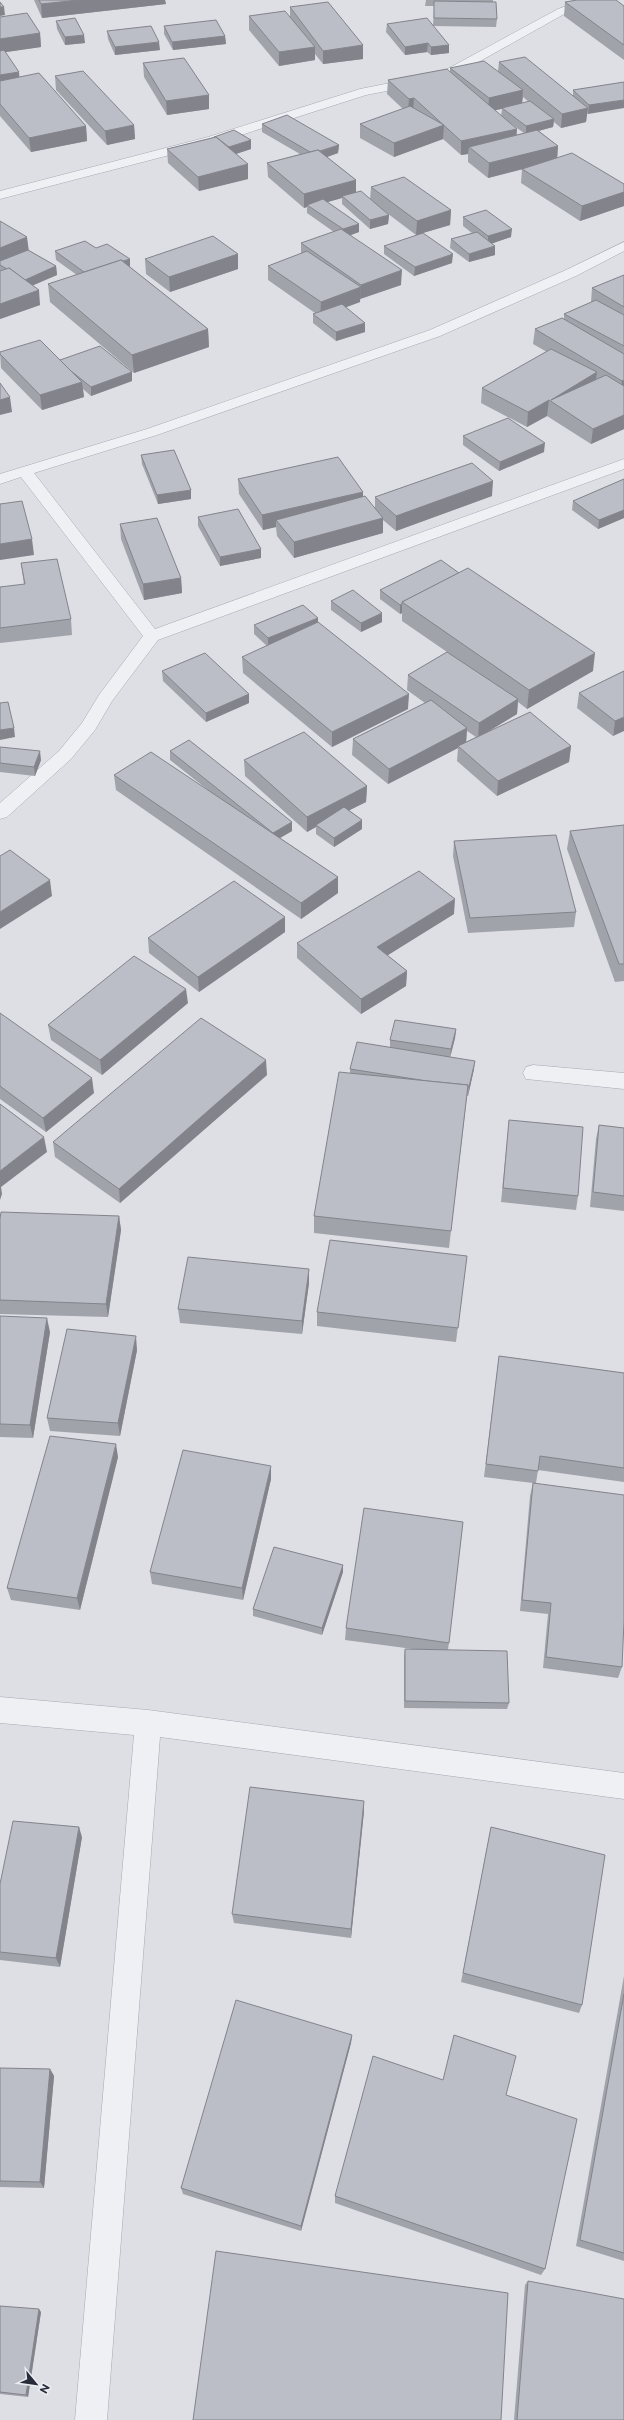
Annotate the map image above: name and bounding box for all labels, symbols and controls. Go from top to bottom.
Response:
north arrow [16,2364,56,2404]
text: N [36,2382,53,2396]

